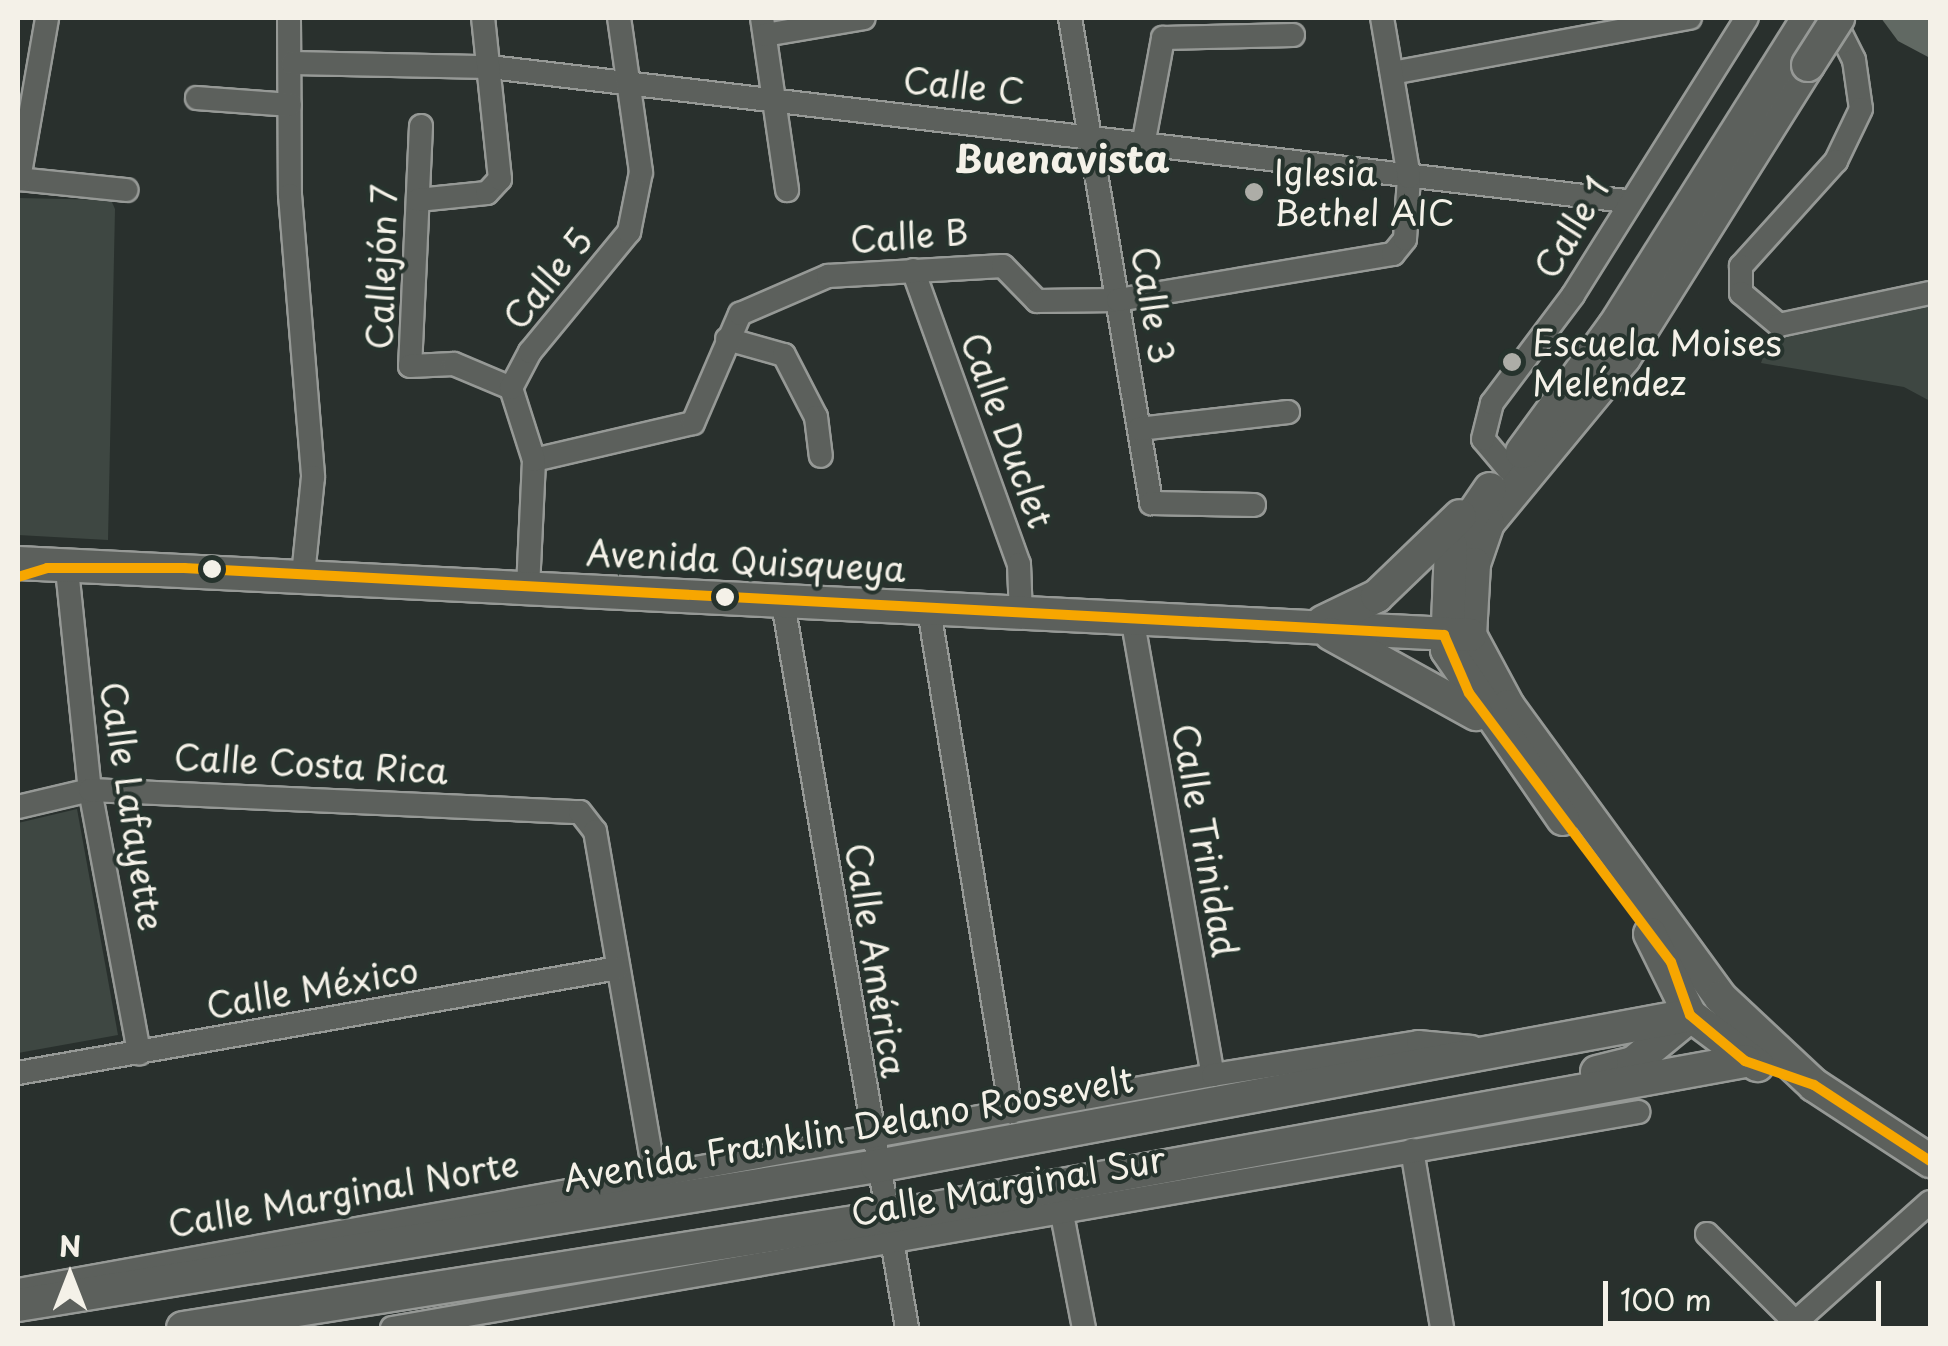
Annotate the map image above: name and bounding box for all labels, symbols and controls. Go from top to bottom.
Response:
street label: Calle C [900,58,1028,112]
district label: Buenavista [954,135,1170,181]
place label: Iglesia Bethel AIC [1274,151,1456,233]
street label: Calle 1 [1524,168,1618,286]
marker: Iglesia Bethel AIC [1243,181,1265,203]
street label: Callejón 7 [357,184,405,350]
street label: Calle B [848,210,970,260]
street label: Calle 5 [493,219,601,337]
street label: Calle 3 [1124,243,1184,367]
place label: Escuela Moises Meléndez [1532,321,1781,403]
street label: Calle Duclet [953,327,1063,533]
marker: Escuela Moises Meléndez [1501,351,1523,373]
street label: Avenida Quisqueya [585,531,907,589]
unlabelled marker [202,559,222,579]
unlabelled marker [715,587,735,607]
street label: Calle Lafayette [93,678,173,934]
street label: Calle Trinidad [1165,720,1247,960]
street label: Calle Costa Rica [171,735,451,791]
street label: Calle América [838,839,916,1081]
street label: Calle México [203,948,421,1026]
street label: Avenida Franklin Delano Roosevelt [558,1057,1138,1199]
street label: Calle Marginal Sur [847,1137,1169,1233]
street label: Calle Marginal Norte [163,1141,523,1245]
text: N [59,1224,81,1267]
north arrow [20,1226,120,1326]
scale bar [1608,1261,1886,1323]
text: 100 m [1620,1276,1712,1321]

